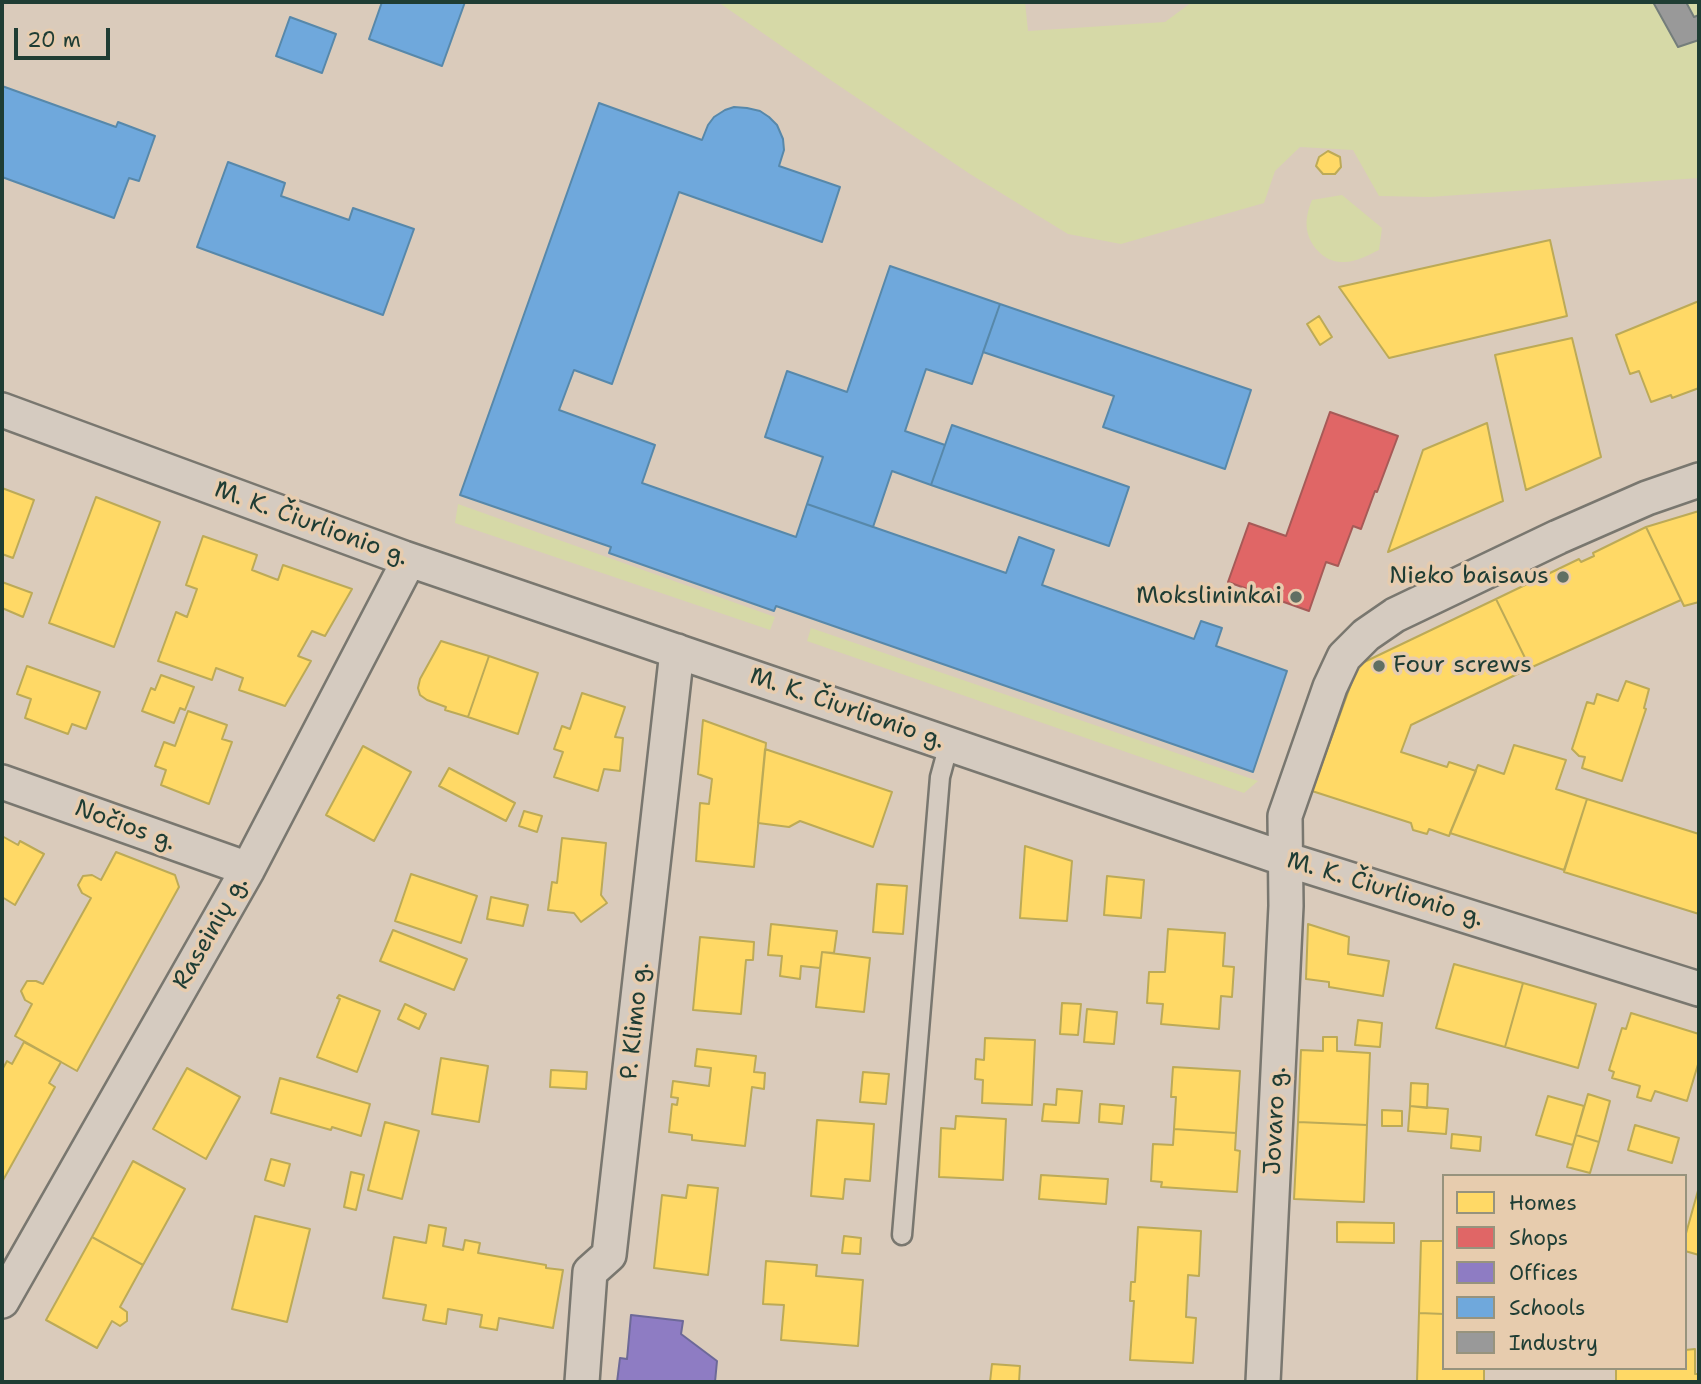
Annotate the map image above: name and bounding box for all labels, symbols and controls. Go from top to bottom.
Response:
scale bar [18,14,114,58]
text: 20 m [27,26,81,54]
street label: M. K. Čiurlionio g. [210,476,412,572]
place label: Nieko baisaus [1389,563,1549,591]
marker: Nieko baisaus [1555,569,1571,585]
place label: Mokslininkai [1136,583,1282,611]
marker: Mokslininkai [1288,589,1304,605]
place label: Four screws [1393,652,1532,680]
marker: Four screws [1371,658,1387,674]
street label: M. K. Čiurlionio g. [746,662,948,756]
street label: Nočios g. [71,794,179,858]
street label: M. K. Čiurlionio g. [1283,846,1487,934]
street label: Raseinių g. [167,871,255,995]
street label: P. Klimo g. [616,961,656,1081]
street label: Jovaro g. [1259,1066,1293,1176]
legend [1442,1174,1687,1370]
text: Homes [1509,1189,1577,1217]
text: Shops [1509,1224,1568,1252]
text: Offices [1509,1259,1578,1287]
text: Schools [1509,1294,1585,1322]
text: Industry [1509,1329,1598,1357]

